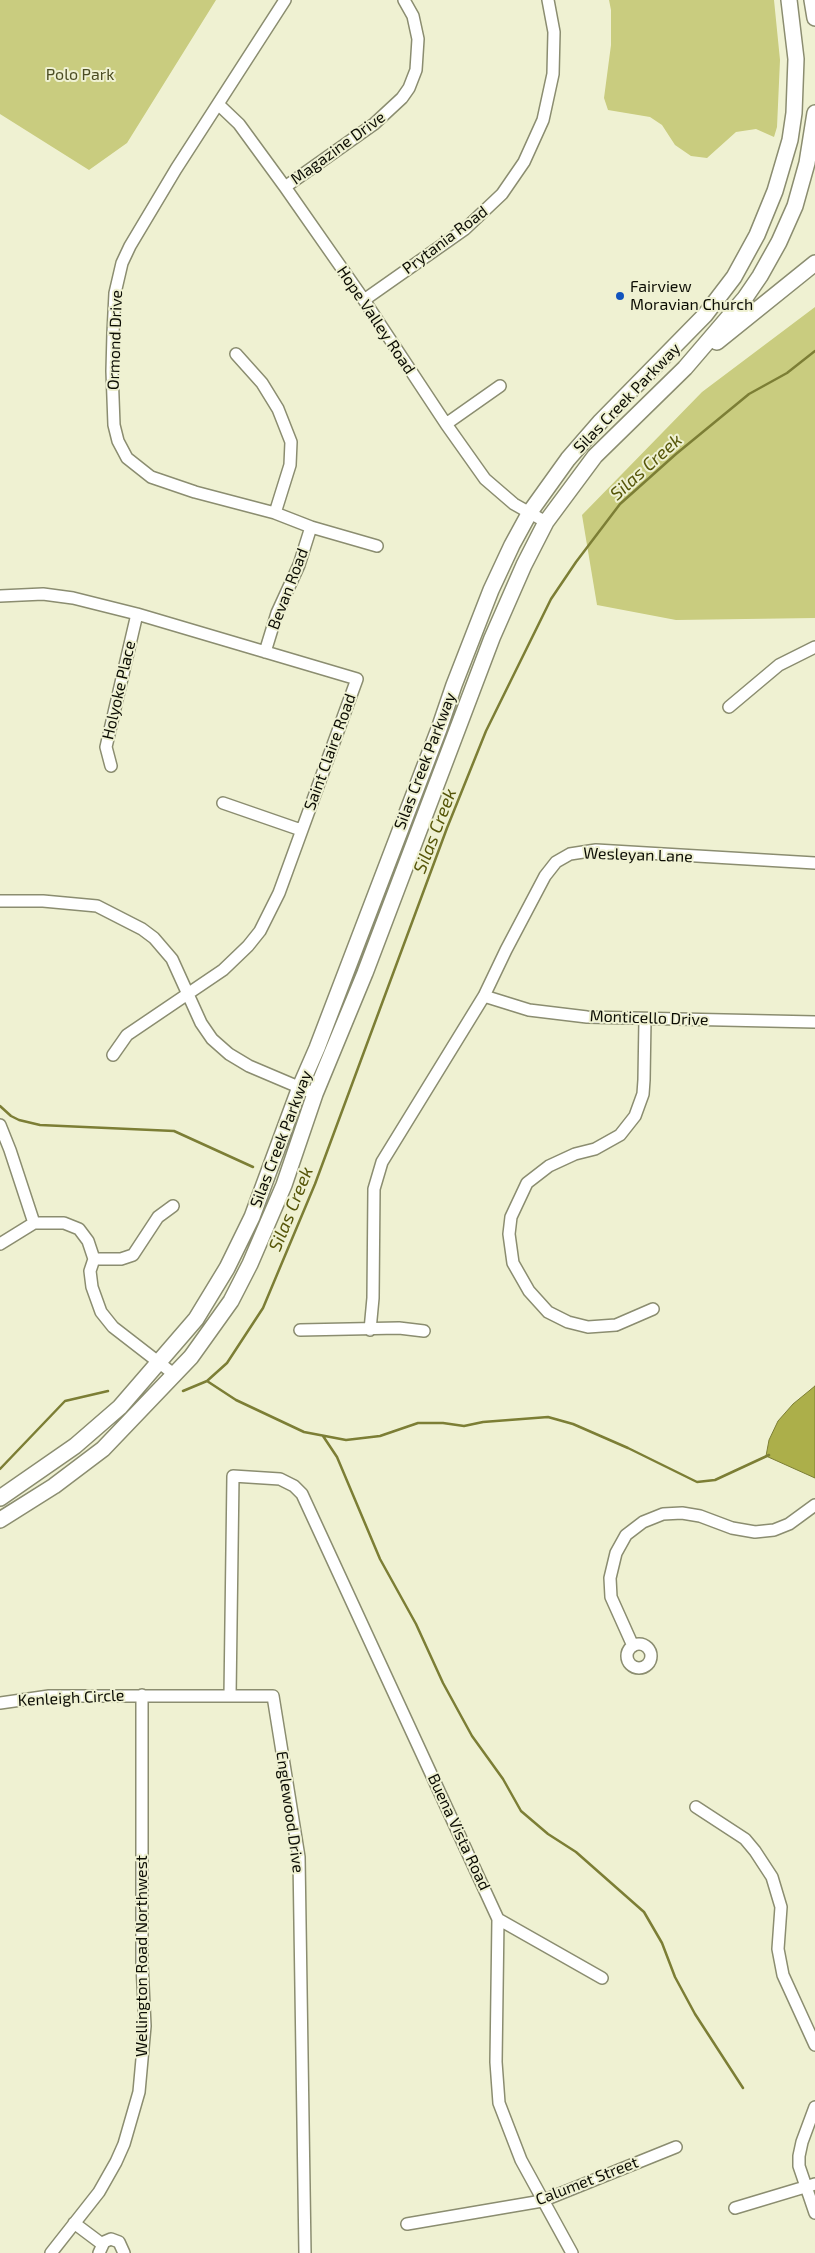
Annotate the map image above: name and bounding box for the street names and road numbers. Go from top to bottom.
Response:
street label: Magazine Drive [287,107,389,189]
street label: Prytania Road [399,202,491,278]
street label: Hope Valley Road [333,262,419,378]
street label: Ormond Drive [104,290,126,390]
street label: Silas Creek Parkway [570,339,684,457]
street label: Bevan Road [264,546,312,632]
street label: Holyoke Place [98,639,140,741]
street label: Silas Creek Parkway [390,690,460,832]
street label: Saint Claire Road [300,691,360,813]
street label: Wesleyan Lane [583,843,693,867]
street label: Monticello Drive [589,1006,709,1030]
street label: Silas Creek Parkway [246,1068,316,1210]
street label: Kenleigh Circle [17,1686,125,1710]
street label: Englewood Drive [272,1750,308,1874]
street label: Buena Vista Road [424,1771,494,1893]
street label: Wellington Road Northwest [132,1855,152,2057]
street label: Calumet Street [533,2153,641,2209]

